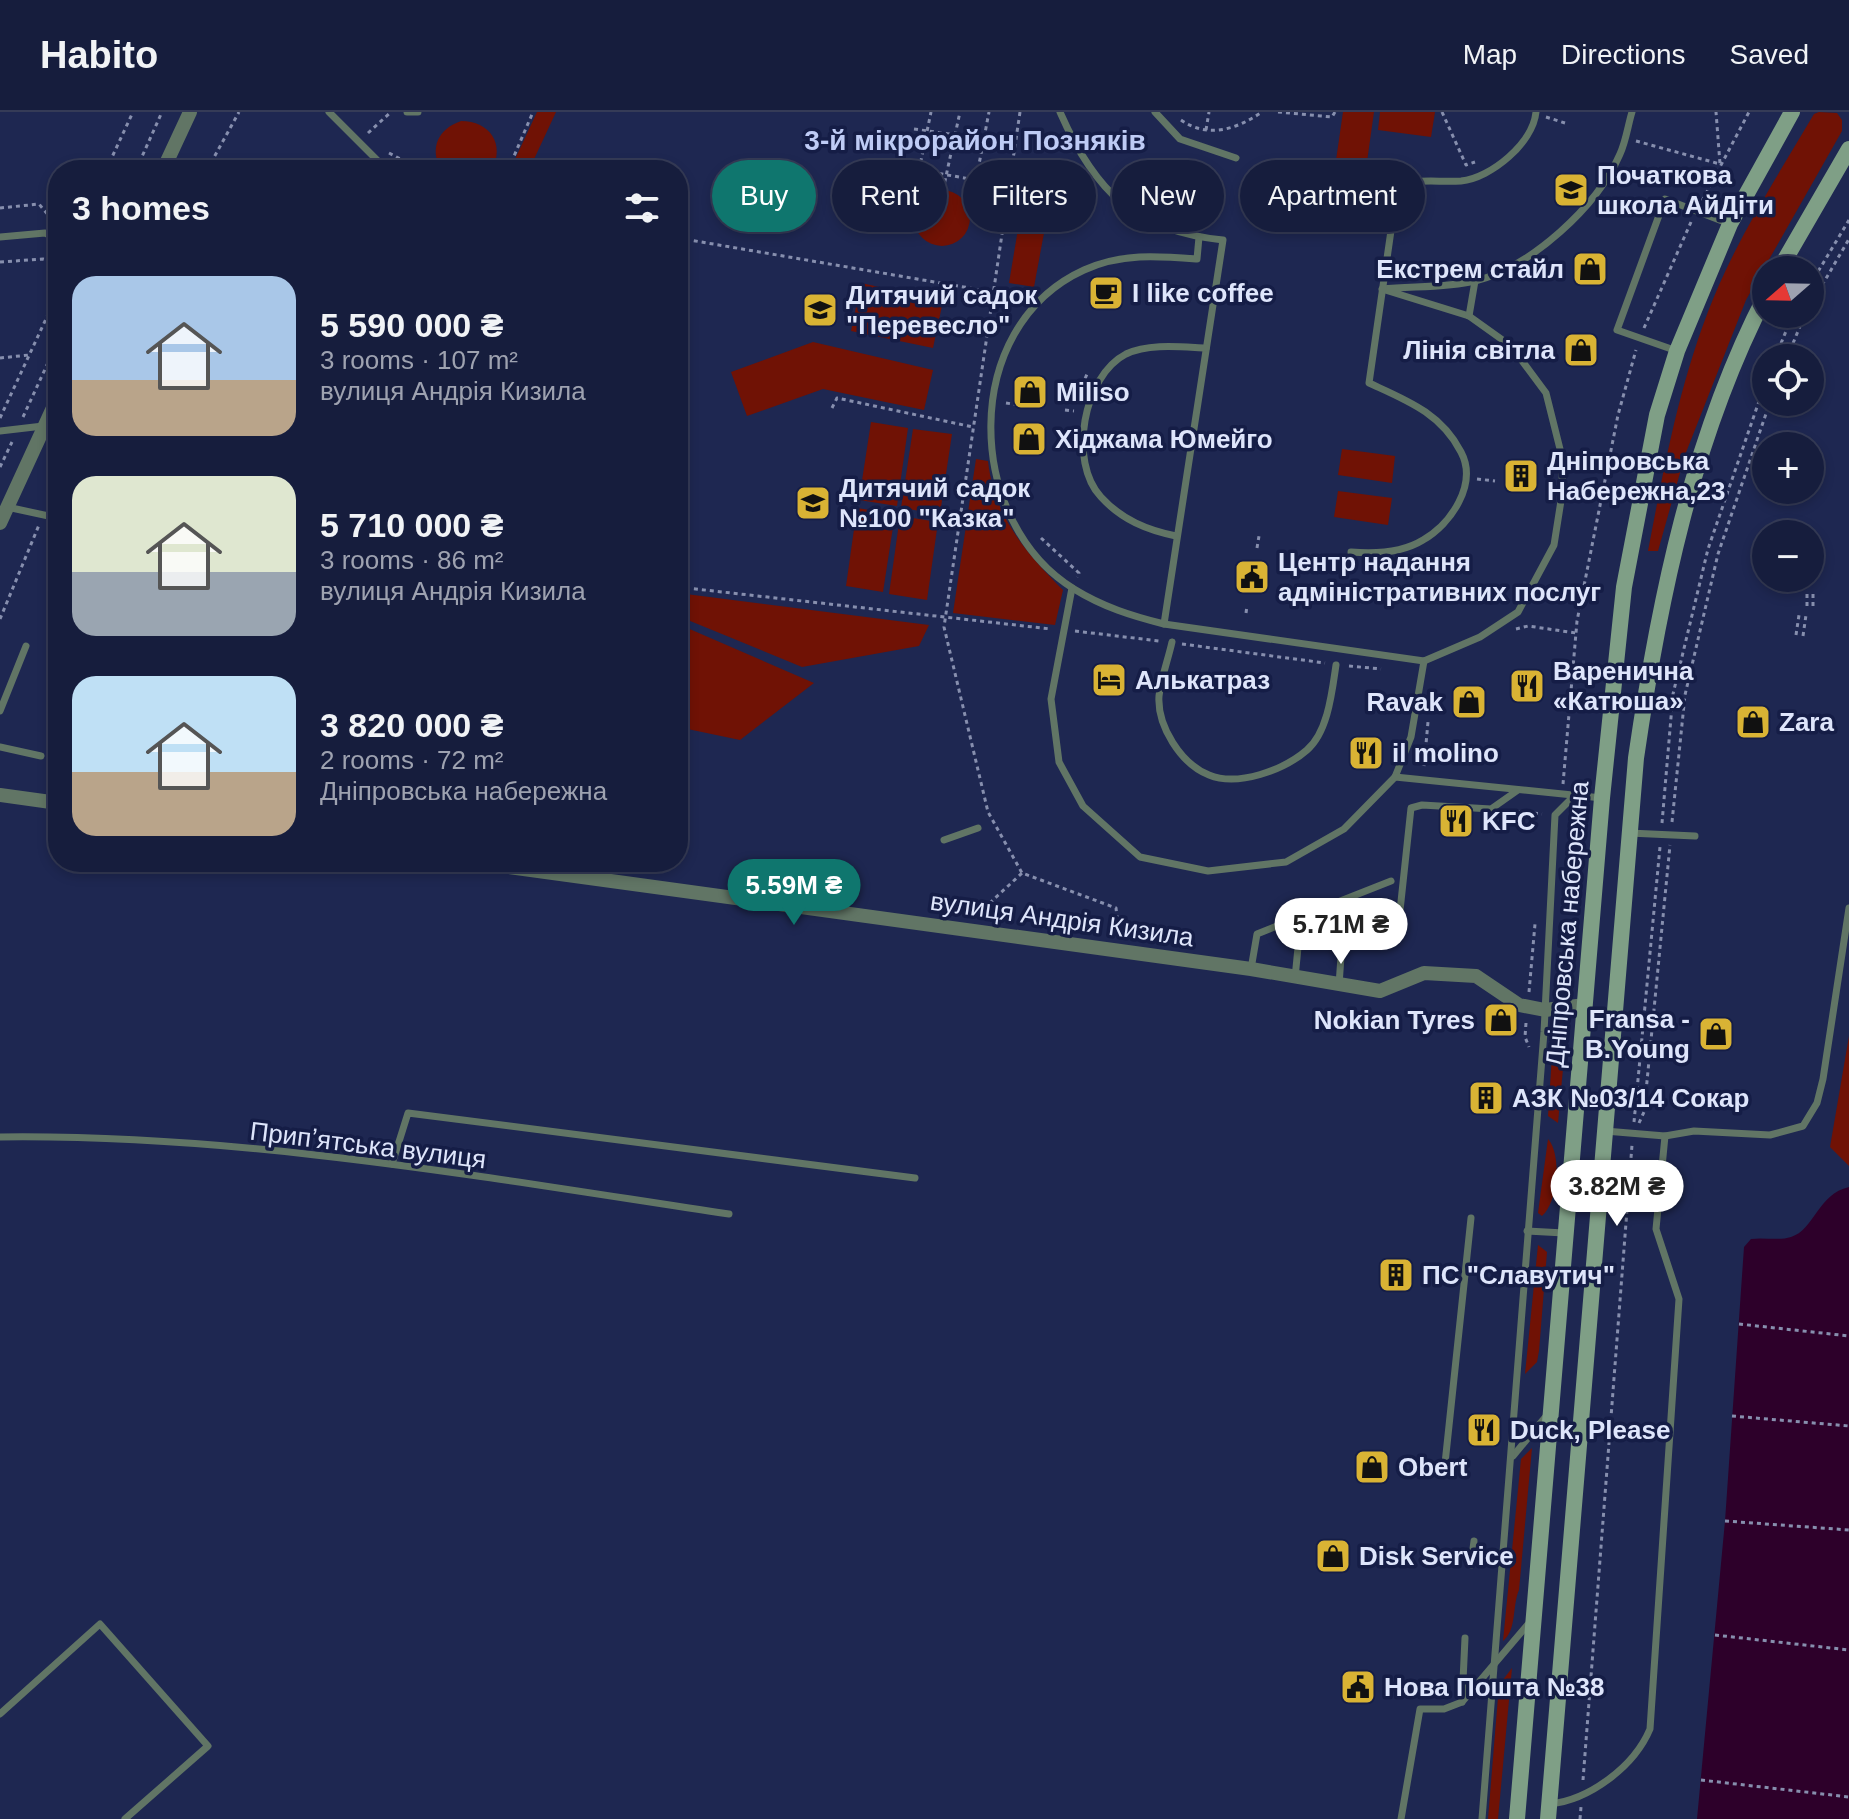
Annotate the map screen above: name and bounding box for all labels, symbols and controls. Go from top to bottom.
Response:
text: Habito [40,34,158,76]
text: Map [1463,39,1517,70]
text: Directions [1561,39,1686,70]
text: Saved [1730,39,1809,70]
district label: 3-й мікрорайон Позняків [804,125,1146,156]
chip: Buy [712,160,816,232]
chip: Rent [832,160,947,232]
chip: Filters [963,160,1096,232]
chip: New [1112,160,1224,232]
chip: Apartment [1240,160,1425,232]
place label: Початкова школа АйДіти [1597,160,1774,220]
school or university icon: Початкова школа АйДіти [1552,171,1590,209]
icon: filters [620,186,664,230]
text: 3 homes [72,189,210,227]
shop icon: Екстрем стайл [1571,250,1609,288]
place label: Екстрем стайл [1376,254,1564,284]
north arrow [1752,256,1824,328]
map controls [1752,256,1824,592]
cafe icon: I like coffee [1087,274,1125,312]
place label: I like coffee [1132,278,1274,308]
place label: Дитячий садок "Перевесло" [846,280,1038,340]
school or university icon: Дитячий садок "Перевесло" [801,291,839,329]
text: 5 590 000 ₴ [320,306,503,344]
icon: home [136,308,232,404]
shop icon: Лінія світла [1562,331,1600,369]
place label: Лінія світла [1403,335,1556,365]
button: locate [1752,344,1824,416]
text: 3 rooms · 107 m² [320,345,518,375]
shop icon: Miliso [1011,373,1049,411]
text: вулиця Андрія Кизила [320,376,586,406]
place label: Miliso [1056,377,1130,407]
shop icon: Хіджама Юмейго [1010,420,1048,458]
place label: Хіджама Юмейго [1055,424,1273,454]
button: + [1752,432,1824,504]
place label: Дніпровська Набережна,23 [1547,446,1726,506]
building icon: Дніпровська Набережна,23 [1502,457,1540,495]
place label: Дитячий садок №100 "Казка" [839,473,1031,533]
school or university icon: Дитячий садок №100 "Казка" [794,484,832,522]
text: 5 710 000 ₴ [320,506,503,544]
icon: home [136,508,232,604]
button: − [1752,520,1824,592]
text: 3 rooms · 86 m² [320,545,504,575]
place label: Центр надання адміністративних послуг [1278,547,1601,607]
public building icon: Центр надання адміністративних послуг [1233,558,1271,596]
text: вулиця Андрія Кизила [320,576,586,606]
place label: Варенична «Катюша» [1553,656,1694,716]
hotel icon: Алькатраз [1090,661,1128,699]
place label: Алькатраз [1135,665,1270,695]
restaurant icon: Варенична «Катюша» [1508,667,1546,705]
shop icon: Ravak [1450,683,1488,721]
place label: Ravak [1366,687,1444,717]
shop icon: Zara [1734,703,1772,741]
text: 3 820 000 ₴ [320,706,503,744]
place label: Zara [1779,707,1834,737]
icon: home [136,708,232,804]
restaurant icon: il molino [1347,734,1385,772]
place label: il molino [1392,738,1499,768]
text: 2 rooms · 72 m² [320,745,504,775]
text: Дніпровська набережна [320,776,607,806]
street label: Дніпровська набережна [1540,779,1595,1068]
restaurant icon: KFC [1437,802,1475,840]
place label: KFC [1482,806,1536,836]
pin: 5.59M ₴ [720,859,868,927]
text: 5.59M ₴ [746,870,842,900]
street label: вулиця Андрія Кизила [928,886,1196,952]
pin: 5.71M ₴ [1267,898,1415,966]
text: 5.71M ₴ [1293,909,1389,939]
shop icon: Nokian Tyres [1482,1001,1520,1039]
place label: Fransa - B.Young [1585,1004,1690,1064]
place label: Nokian Tyres [1314,1005,1475,1035]
shop icon: Fransa - B.Young [1697,1015,1735,1053]
building icon: АЗК №03/14 Сокар [1467,1079,1505,1117]
place label: АЗК №03/14 Сокар [1512,1083,1749,1113]
street label: Припʼятська вулиця [248,1116,488,1174]
pin: 3.82M ₴ [1543,1160,1691,1228]
text: 3.82M ₴ [1569,1171,1665,1201]
building icon: ПС "Славутич" [1377,1256,1415,1294]
place label: ПС "Славутич" [1422,1260,1615,1290]
restaurant icon: Duck, Please [1465,1411,1503,1449]
place label: Duck, Please [1510,1415,1670,1445]
shop icon: Obert [1353,1448,1391,1486]
place label: Obert [1398,1452,1468,1482]
shop icon: Disk Service [1314,1537,1352,1575]
place label: Disk Service [1359,1541,1514,1571]
public building icon: Нова Пошта №38 [1339,1668,1377,1706]
place label: Нова Пошта №38 [1384,1672,1605,1702]

